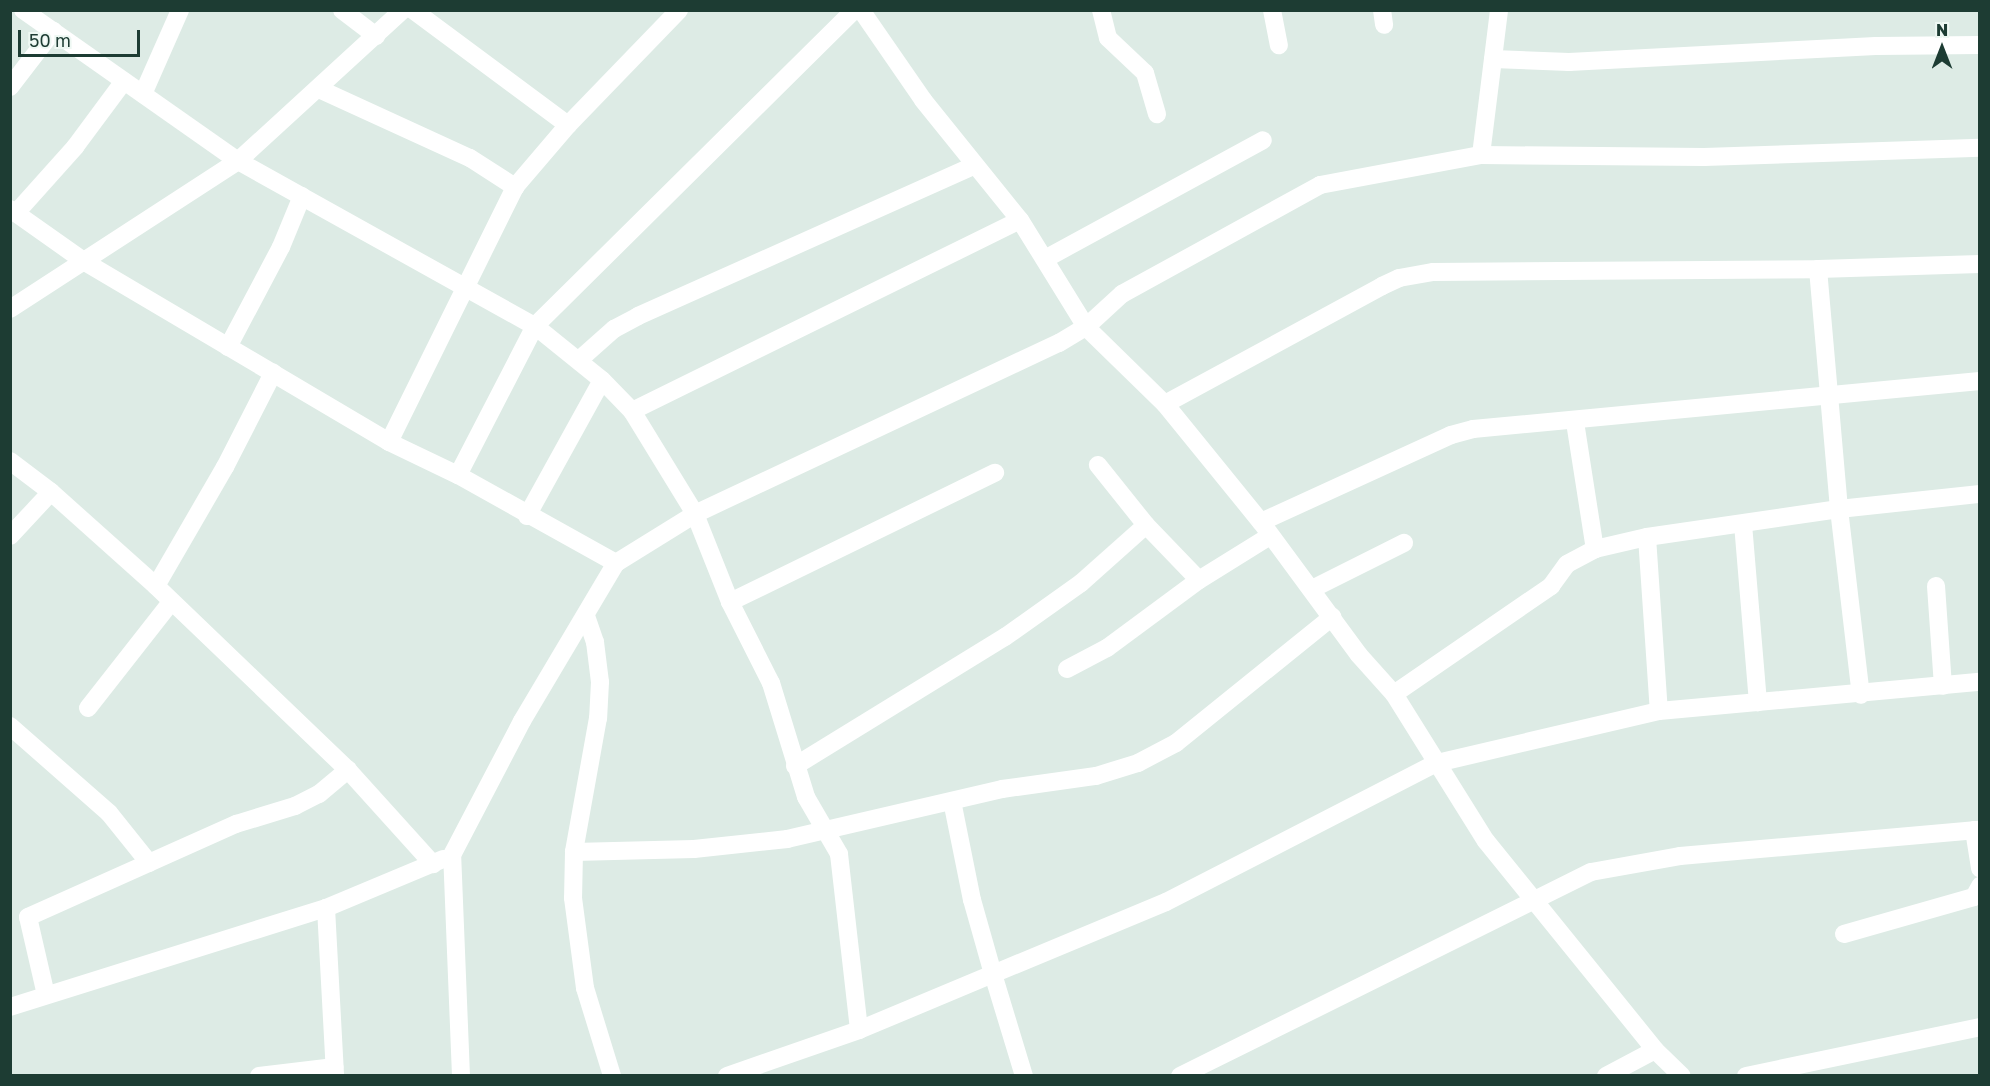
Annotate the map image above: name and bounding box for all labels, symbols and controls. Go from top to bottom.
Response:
scale bar [21,18,142,56]
north arrow [1912,18,1972,78]
text: N [1936,20,1948,40]
text: 50 m [29,29,71,51]

